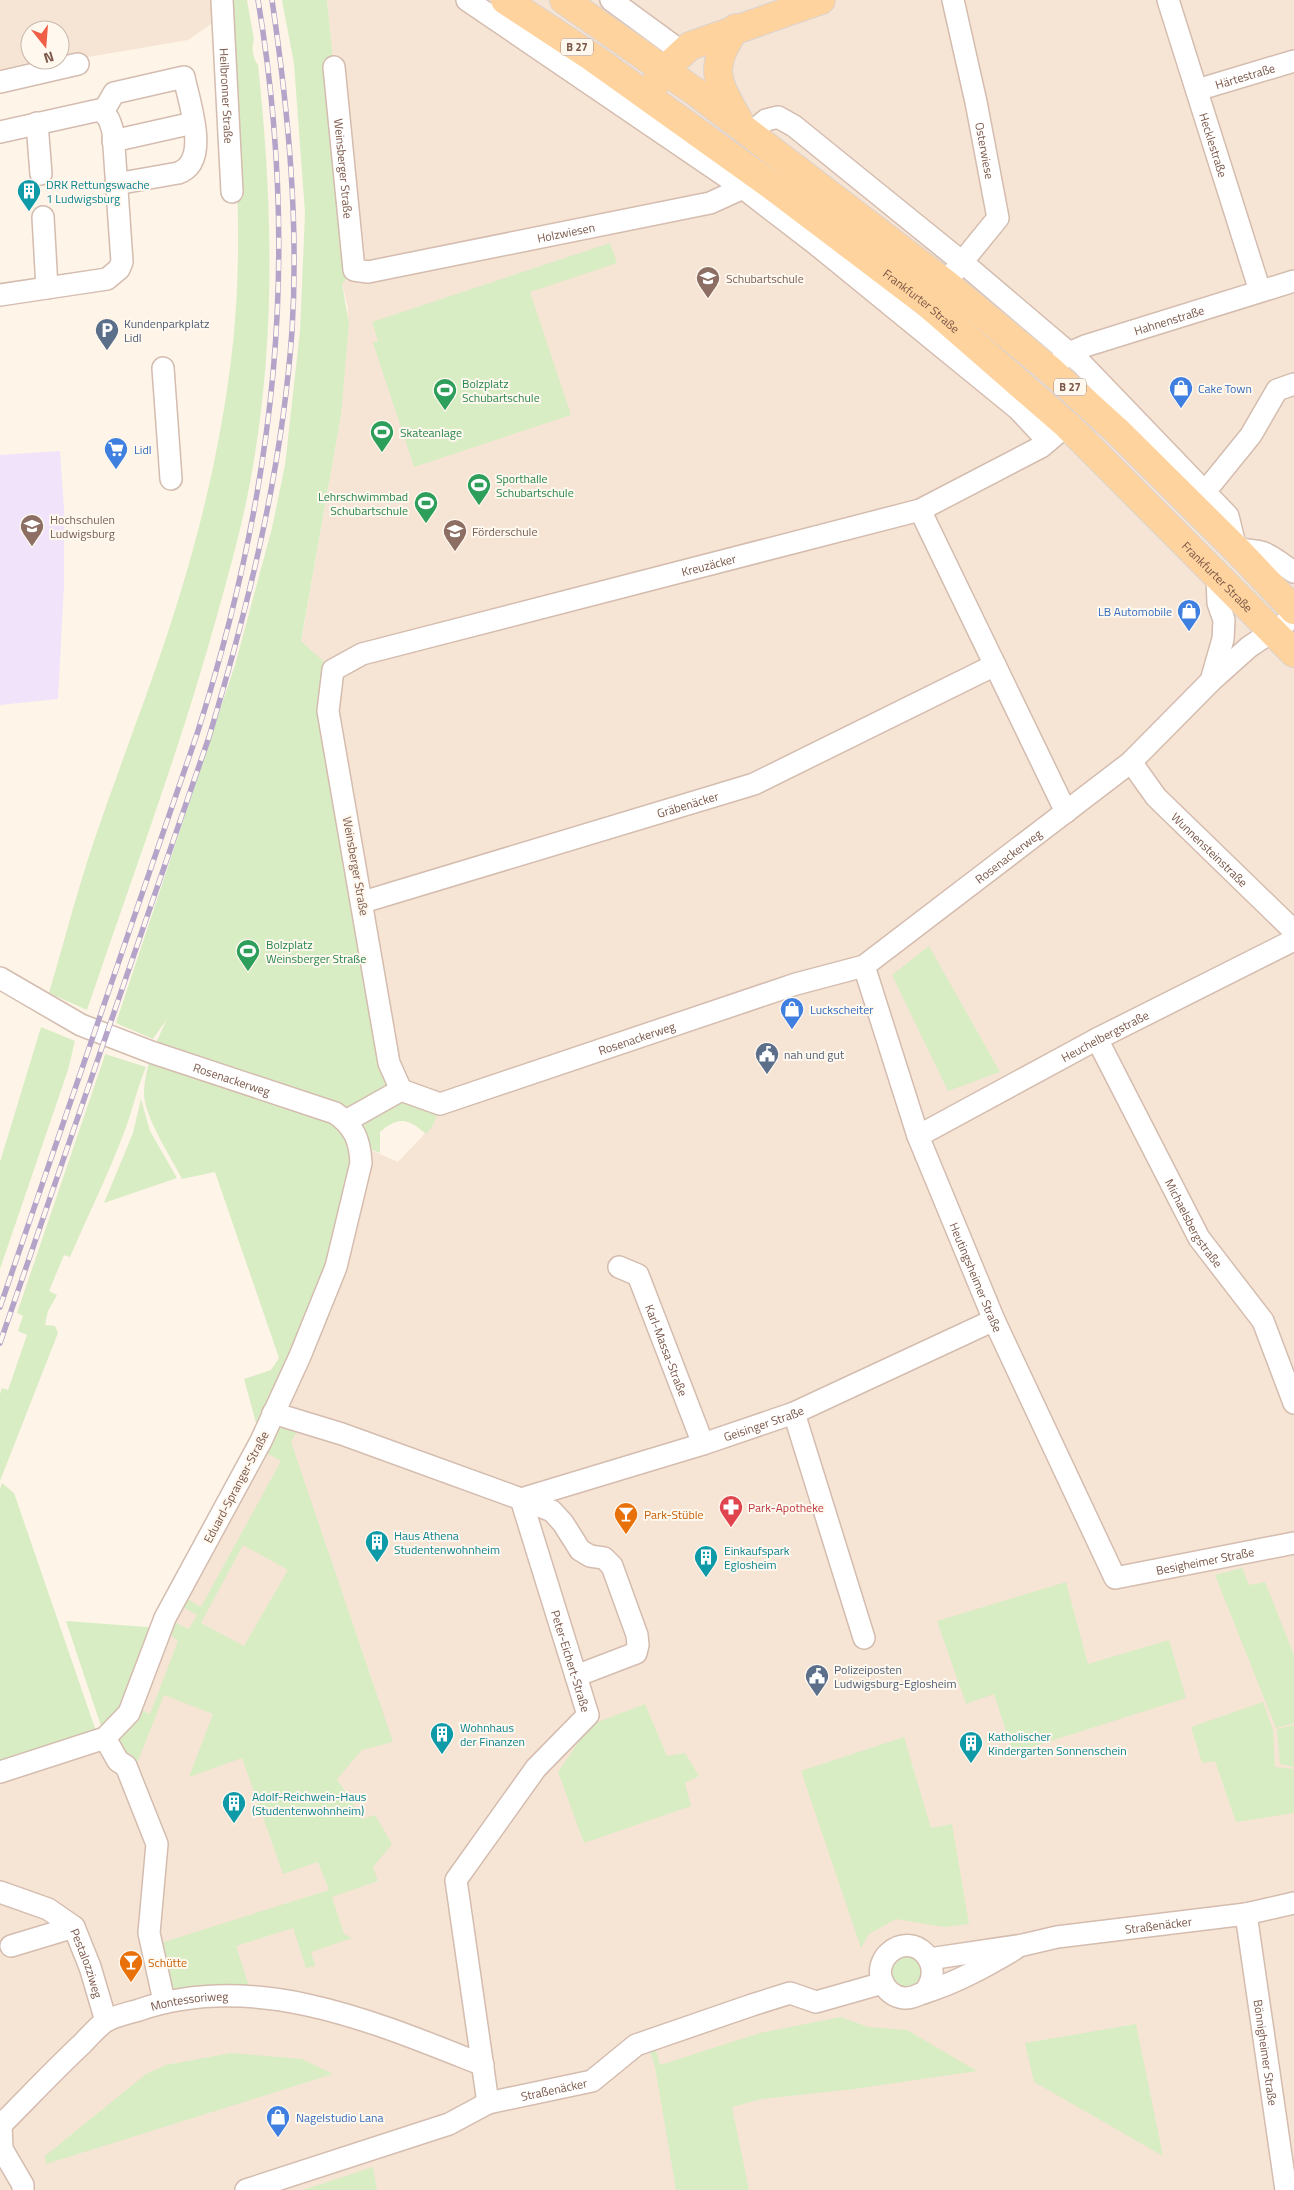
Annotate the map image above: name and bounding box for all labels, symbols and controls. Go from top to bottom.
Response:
north arrow [20,20,70,70]
road number: B 27 [561,38,593,56]
text: N [41,46,57,69]
street label: Heilbronner Straße [215,48,239,144]
street label: Härtestraße [1213,58,1277,94]
street label: Hecklestraße [1195,110,1233,180]
street label: Weinsberger Straße [330,118,358,219]
street label: Osterwiese [971,121,1000,181]
place label: DRK Rettungswache 1 Ludwigsburg [46,175,150,208]
building icon: DRK Rettungswache 1 Ludwigsburg [16,178,42,212]
street label: Holzwiesen [535,217,596,247]
street label: Frankfurter Straße [879,264,964,337]
school or university icon: Schubartschule [695,265,721,299]
place label: Schubartschule [726,269,804,288]
street label: Hahnenstraße [1132,300,1206,340]
place label: Kundenparkplatz Lidl [124,314,209,347]
parking icon: Kundenparkplatz Lidl [94,317,120,351]
place label: Bolzplatz Schubartschule [462,374,540,407]
shop icon: Cake Town [1168,375,1194,409]
sports icon: Bolzplatz Schubartschule [432,377,458,411]
road number: B 27 [1054,378,1086,396]
place label: Cake Town [1198,379,1252,398]
sports icon: Skateanlage [369,419,395,453]
place label: Skateanlage [400,423,462,442]
supermarket icon: Lidl [103,436,129,470]
place label: Lidl [134,440,152,459]
place label: Sporthalle Schubartschule [496,469,574,502]
sports icon: Sporthalle Schubartschule [466,472,492,506]
place label: Lehrschwimmbad Schubartschule [318,487,408,520]
sports icon: Lehrschwimmbad Schubartschule [413,490,439,524]
place label: Hochschulen Ludwigsburg [50,510,115,543]
school or university icon: Hochschulen Ludwigsburg [19,513,45,547]
school or university icon: Förderschule [442,518,468,552]
place label: Förderschule [472,522,537,541]
street label: Frankfurter Straße [1178,536,1258,616]
street label: Kreuzäcker [679,548,738,581]
shop icon: LB Automobile [1176,598,1202,632]
place label: LB Automobile [1098,602,1172,621]
street label: Gräbenäcker [654,786,721,822]
street label: Wunnensteinstraße [1167,808,1252,891]
street label: Weinsberger Straße [338,815,374,917]
street label: Rosenackerweg [971,824,1046,888]
place label: Bolzplatz Weinsberger Straße [266,935,366,968]
sports icon: Bolzplatz Weinsberger Straße [235,938,261,972]
shop icon: Luckscheiter [779,996,805,1030]
place label: Luckscheiter [810,1000,873,1019]
street label: Heuchelbergstraße [1057,1005,1152,1066]
street label: Rosenackerweg [596,1016,678,1060]
public building icon: nah und gut [754,1041,780,1075]
place label: nah und gut [784,1045,845,1064]
street label: Rosenackerweg [191,1057,273,1100]
street label: Michaelsbergstraße [1161,1175,1228,1271]
street label: Heutingsheimer Straße [945,1219,1008,1335]
street label: Karl-Massa-Straße [641,1301,693,1399]
street label: Geisinger Straße [721,1400,807,1446]
street label: Eduard-Spranger-Straße [198,1428,274,1546]
pharmacy icon: Park-Apotheke [718,1494,744,1528]
place label: Park-Apotheke [748,1498,824,1517]
bar icon: Park-Stüble [613,1501,639,1535]
place label: Park-Stüble [644,1505,704,1524]
place label: Haus Athena Studentenwohnheim [394,1526,500,1559]
building icon: Haus Athena Studentenwohnheim [364,1529,390,1563]
place label: Einkaufspark Eglosheim [724,1541,790,1574]
street label: Besigheimer Straße [1154,1542,1256,1579]
building icon: Einkaufspark Eglosheim [693,1544,719,1578]
street label: Peter-Eichert-Straße [546,1607,596,1714]
place label: Polizeiposten Ludwigsburg-Eglosheim [834,1660,956,1693]
public building icon: Polizeiposten Ludwigsburg-Eglosheim [804,1663,830,1697]
place label: Wohnhaus der Finanzen [460,1718,525,1751]
building icon: Wohnhaus der Finanzen [429,1721,455,1755]
place label: Katholischer Kindergarten Sonnenschein [988,1727,1127,1760]
building icon: Katholischer Kindergarten Sonnenschein [958,1730,984,1764]
place label: Adolf-Reichwein-Haus (Studentenwohnheim) [252,1787,367,1820]
building icon: Adolf-Reichwein-Haus (Studentenwohnheim) [221,1790,247,1824]
street label: Straßenäcker [1124,1911,1193,1938]
street label: Pestalozziweg [66,1925,108,2000]
bar icon: Schütte [118,1949,144,1983]
place label: Schütte [148,1953,187,1972]
street label: Montessoriweg [148,1986,228,2015]
street label: Bönnigheimer Straße [1249,1998,1283,2107]
street label: Straßenäcker [519,2073,589,2105]
shop icon: Nagelstudio Lana [265,2104,291,2138]
place label: Nagelstudio Lana [296,2108,383,2127]

